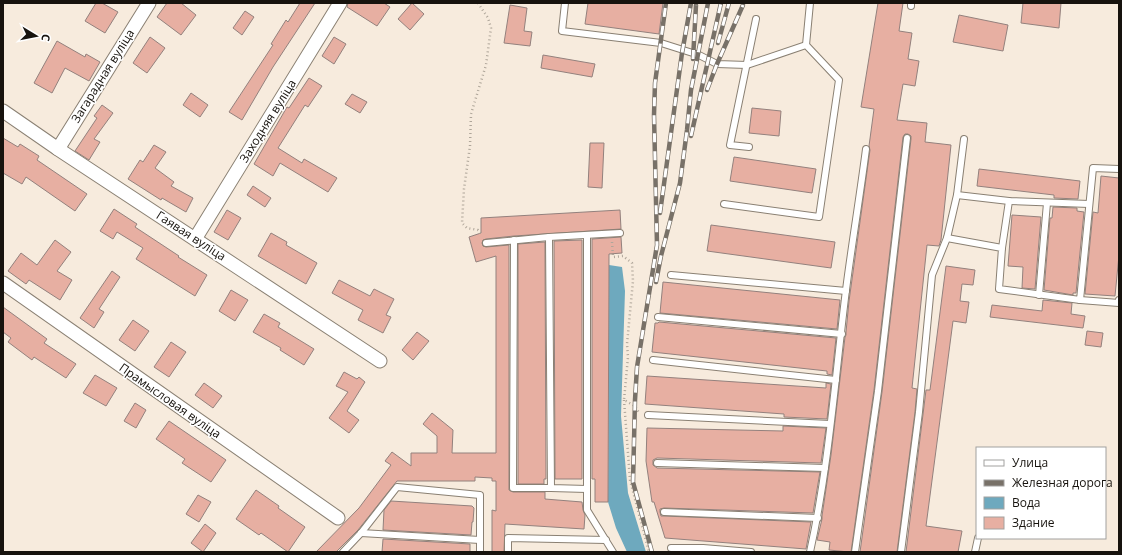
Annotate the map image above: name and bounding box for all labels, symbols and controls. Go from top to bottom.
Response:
north arrow [16,16,56,56]
street label: Загарадная вуліца [67,26,138,126]
text: С [38,33,54,43]
street label: Заходняя вуліца [235,76,300,166]
street label: Гаявая вуліца [153,207,229,264]
street label: Прамысловая вуліца [116,359,225,442]
legend [976,447,1106,539]
text: Улица [1012,454,1048,471]
text: Железная дорога [1012,474,1113,491]
text: Вода [1012,494,1041,511]
text: Здание [1012,514,1055,531]

